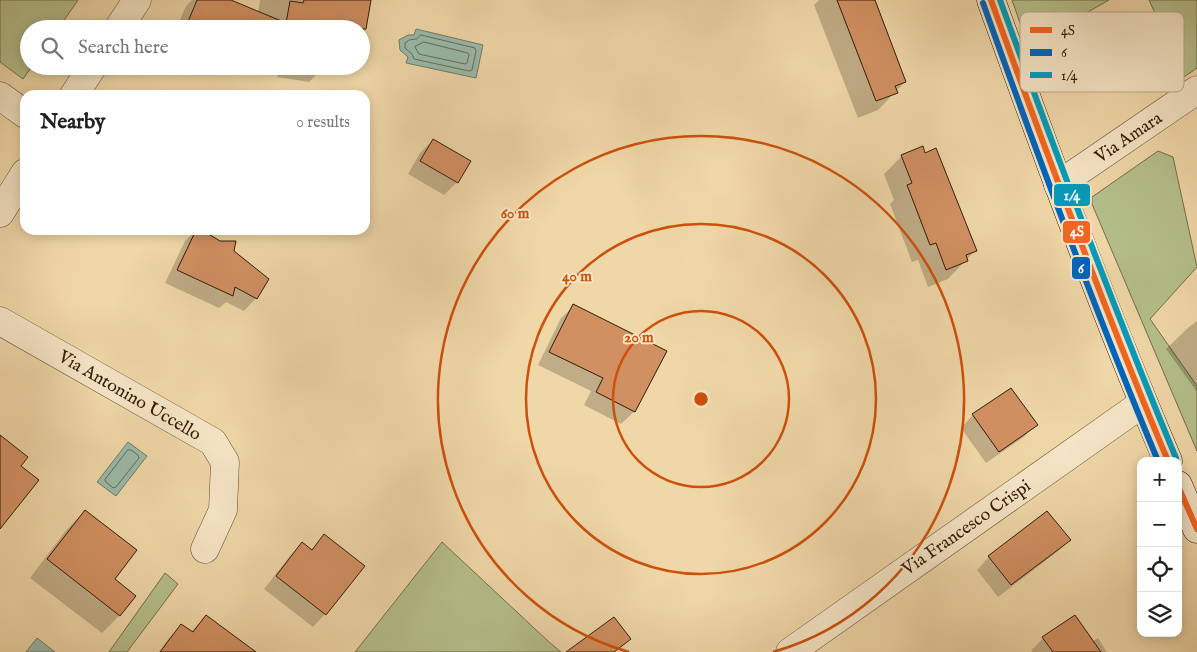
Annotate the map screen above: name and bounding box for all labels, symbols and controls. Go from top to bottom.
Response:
legend [1020,12,1184,92]
search box [20,20,370,75]
text: 4S [1061,22,1075,40]
icon: search [38,34,66,62]
text: Search here [78,36,169,60]
text: 6 [1061,44,1068,62]
text: 1/4 [1061,67,1077,85]
street label: Via Amara [1090,107,1167,170]
text: Nearby [40,109,105,136]
text: 0 results [296,113,350,133]
line badge: 1/4 [1053,183,1091,207]
text: 1/4 [1064,187,1081,205]
text: 60 m [501,204,530,223]
line badge: 4S [1062,220,1091,244]
text: 4S [1070,223,1084,241]
line badge: 6 [1071,256,1091,280]
text: 6 [1078,260,1085,278]
text: 40 m [562,267,592,286]
text: 20 m [624,328,654,347]
street label: Via Antonino Uccello [53,346,205,447]
centre of rings [692,390,710,408]
map controls [1137,457,1182,637]
button: + [1137,457,1182,502]
street label: Via Francesco Crispi [897,475,1036,582]
button: − [1137,502,1182,547]
button: locate [1137,547,1182,592]
button: layers [1137,592,1182,637]

